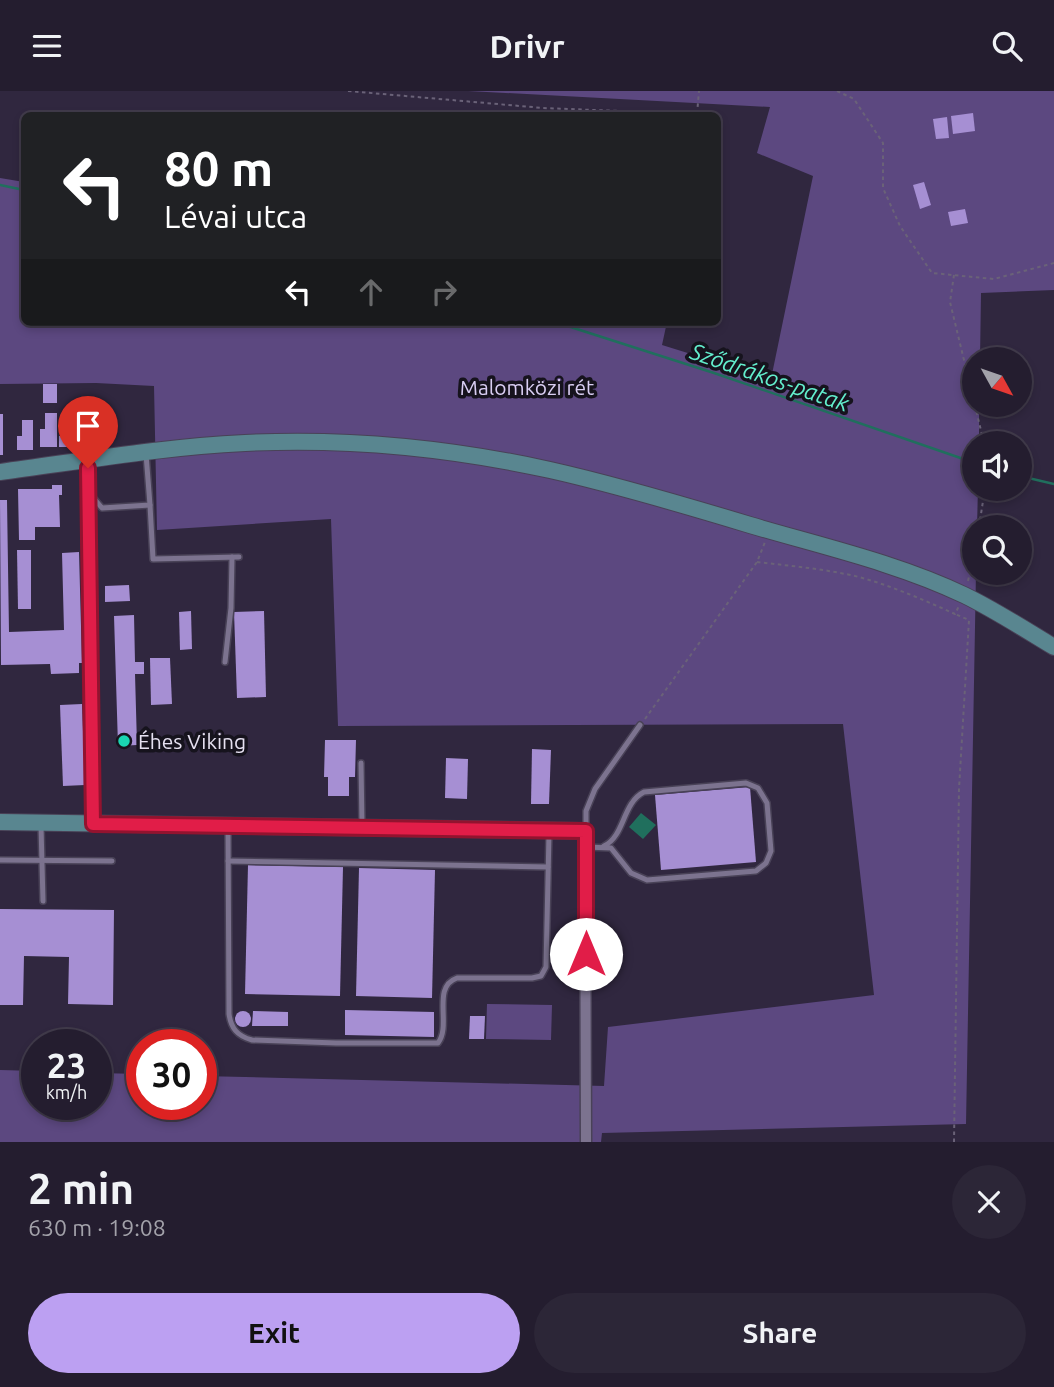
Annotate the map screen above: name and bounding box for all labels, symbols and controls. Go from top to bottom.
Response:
icon: menu [28,27,66,65]
icon: search [988,27,1026,65]
text: Drivr [489,28,565,64]
icon: left [49,140,140,231]
text: 80 m [164,140,273,195]
text: Lévai utca [164,198,307,234]
icon: left [279,273,317,311]
icon: ahead [352,273,390,311]
icon: right [425,273,463,311]
water label: Sződrákos-patak [686,338,853,416]
north arrow [962,347,1032,417]
map controls [962,347,1032,585]
park label: Malomközi rét [460,375,594,399]
pin [58,396,118,468]
icon: arrive [69,407,107,445]
button: sound [962,431,1032,501]
button: search [962,515,1032,585]
place label: Éhes Viking [138,729,246,753]
marker: Éhes Viking [116,733,132,749]
position arrow [549,917,623,991]
speed limit sign: 30 [126,1029,217,1120]
text: 23 [47,1045,86,1085]
text: km/h [46,1082,87,1102]
text: 2 min [28,1165,134,1212]
button: close [952,1165,1026,1239]
text: 630 m · 19:08 [28,1215,166,1240]
button: Exit [28,1293,520,1373]
button: Share [534,1293,1026,1373]

